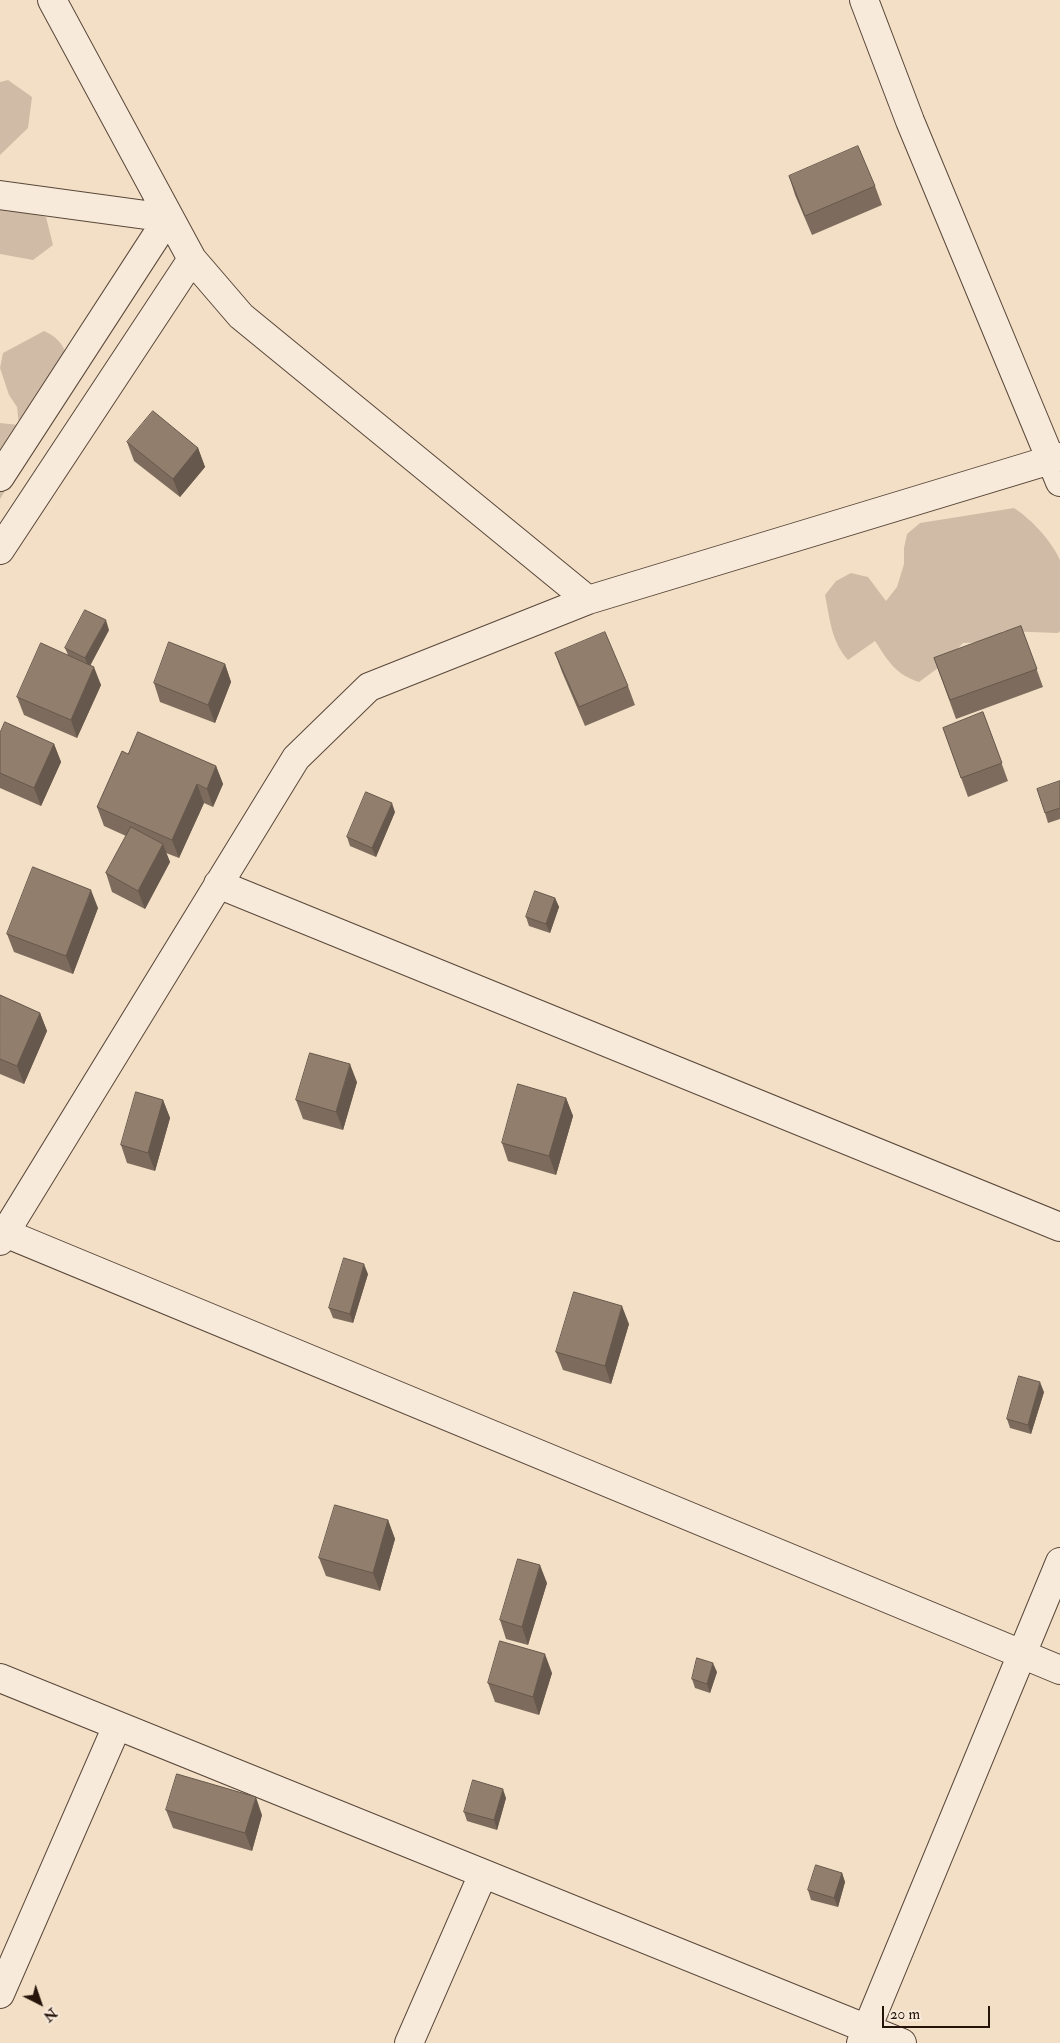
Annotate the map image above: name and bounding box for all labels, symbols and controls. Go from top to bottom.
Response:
north arrow [15,1978,65,2028]
scale bar [885,1996,992,2028]
text: N [40,2004,60,2025]
text: 20 m [890,2005,920,2024]

